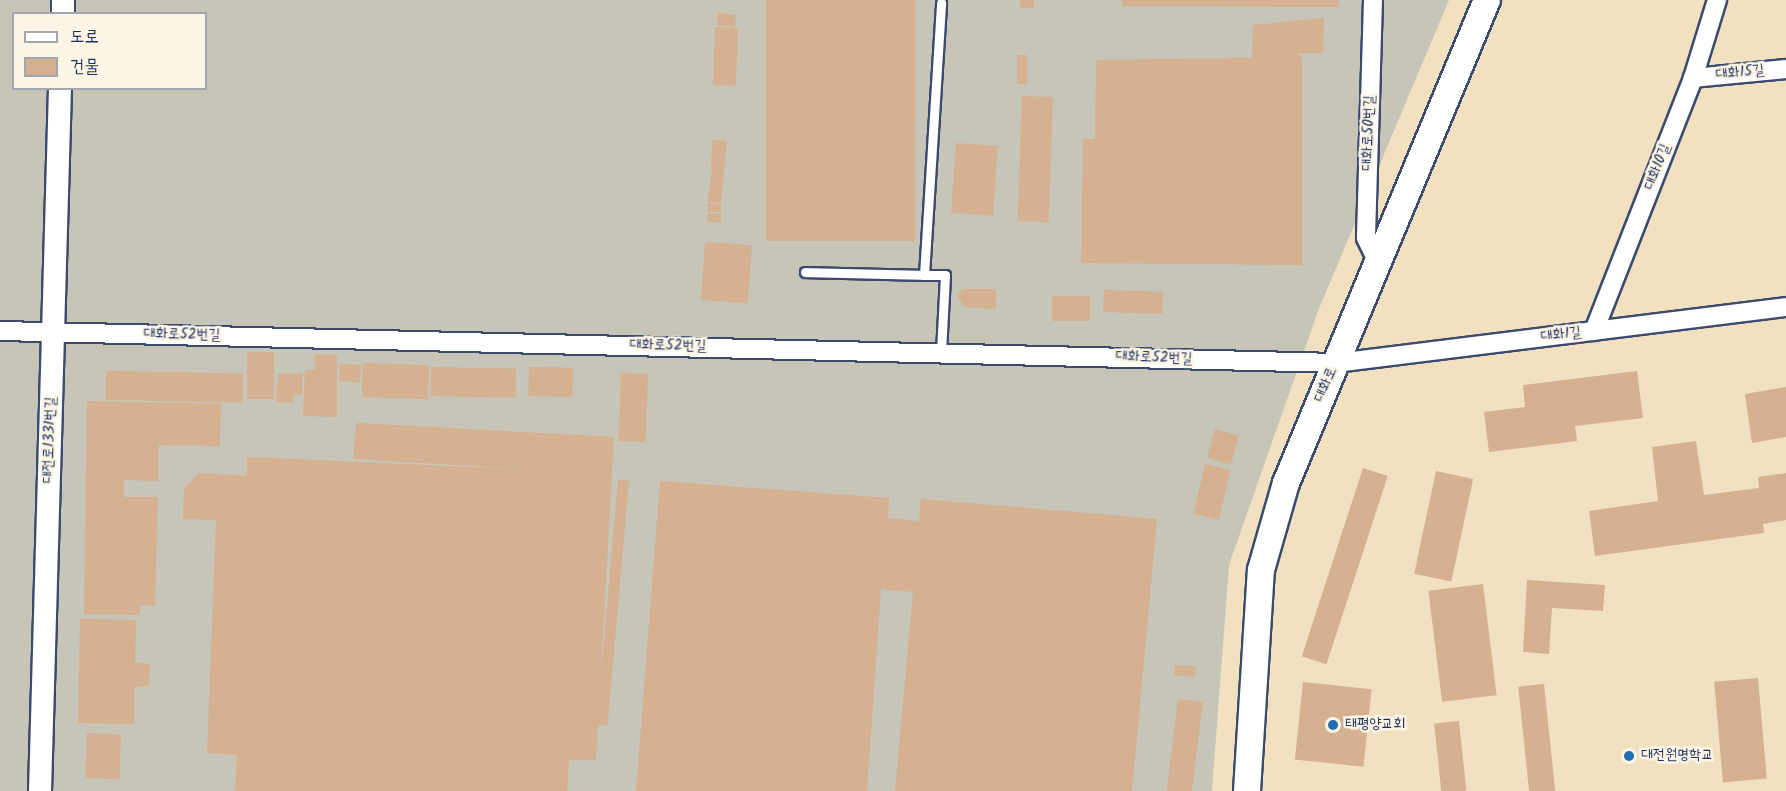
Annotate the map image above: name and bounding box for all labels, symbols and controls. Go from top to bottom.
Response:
legend [12,12,207,90]
text: 도로 [70,23,99,52]
text: 건물 [70,53,99,82]
street label: 대화15길 [1715,61,1765,85]
street label: 대화로50번길 [1359,95,1379,171]
street label: 대화10길 [1641,141,1675,193]
street label: 대화1길 [1540,324,1582,346]
street label: 대화로52번길 [143,325,221,345]
street label: 대화로52번길 [629,336,707,356]
street label: 대화로52번길 [1115,348,1193,368]
street label: 대화로 [1311,365,1341,405]
street label: 대전로1331번길 [39,396,61,484]
place label: 태평양교회 [1345,716,1405,734]
marker: 태평양교회 [1326,718,1340,732]
place label: 대전원명학교 [1641,747,1713,765]
marker: 대전원명학교 [1622,749,1636,763]

